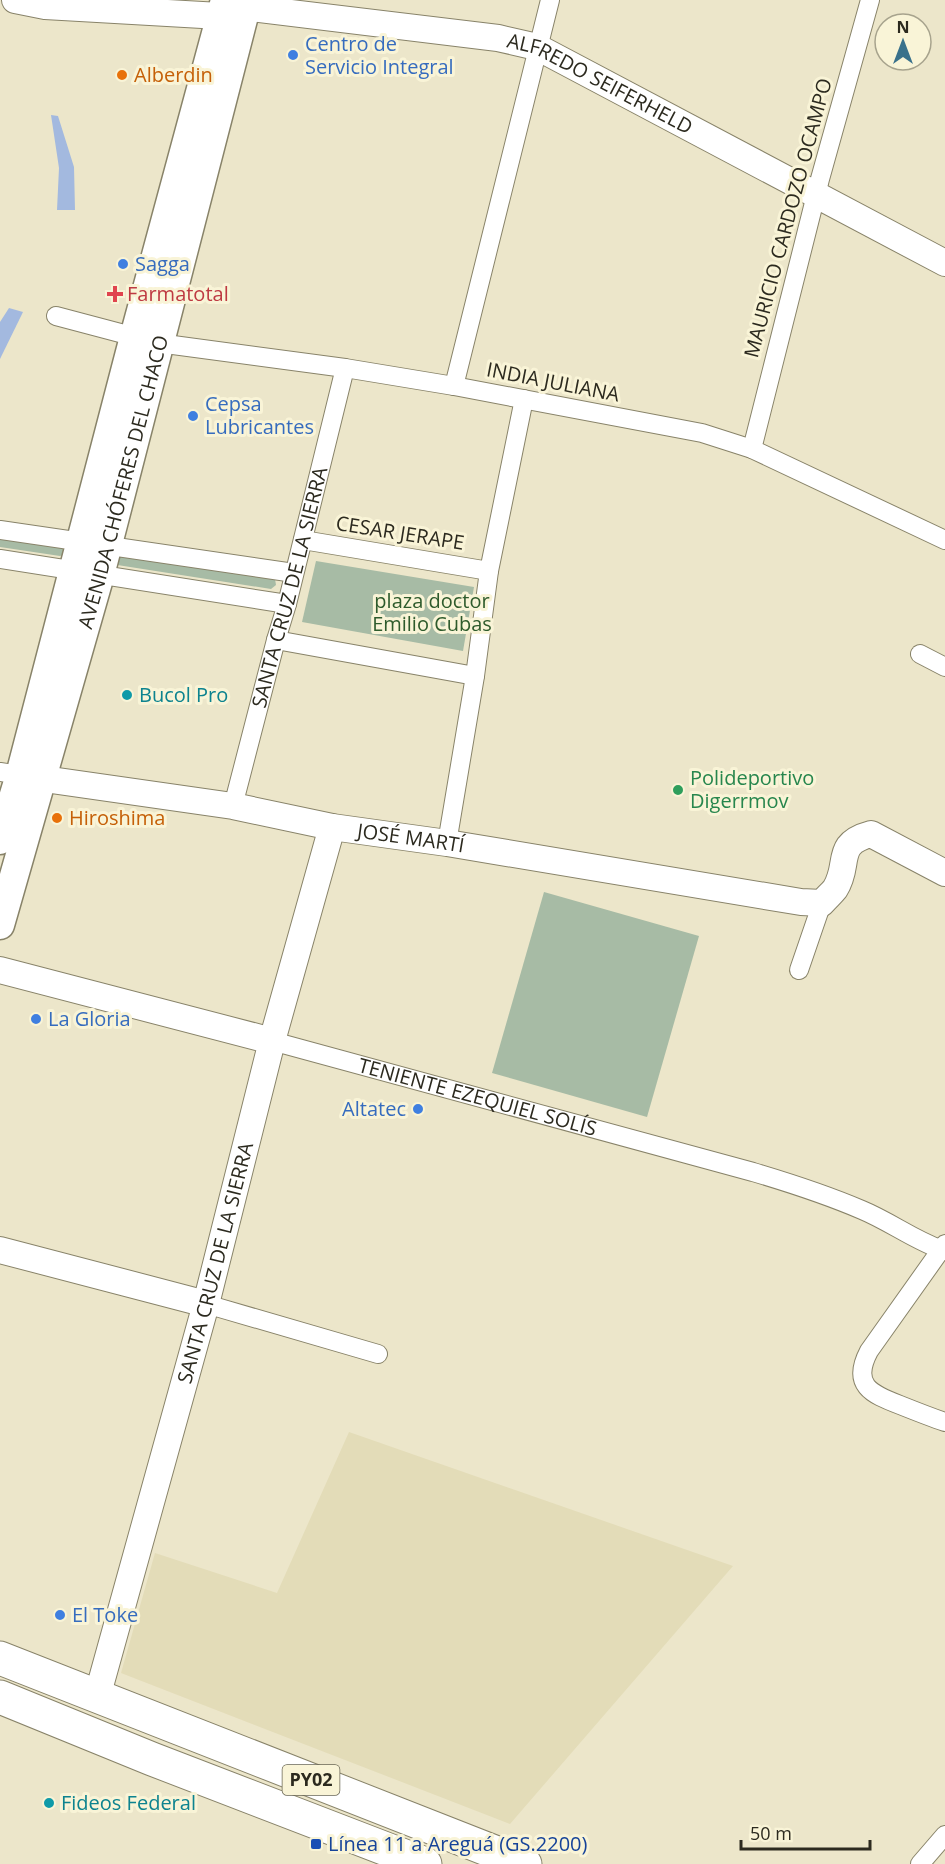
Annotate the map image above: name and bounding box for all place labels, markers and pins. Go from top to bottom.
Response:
place label: Centro de Servicio Integral [305,30,454,80]
marker: Centro de Servicio Integral [286,48,300,62]
place label: Alberdin [134,61,213,88]
marker: Alberdin [115,68,129,82]
place label: Sagga [135,250,190,277]
marker: Sagga [116,257,130,271]
place label: Farmatotal [127,280,229,307]
marker: Farmatotal [108,287,122,301]
place label: Cepsa Lubricantes [205,390,314,440]
marker: Cepsa Lubricantes [186,409,200,423]
place label: Bucol Pro [139,681,228,708]
marker: Bucol Pro [120,688,134,702]
place label: Polideportivo Digerrmov [690,764,814,814]
marker: Polideportivo Digerrmov [671,783,685,797]
place label: Hiroshima [69,804,165,831]
marker: Hiroshima [50,811,64,825]
place label: La Gloria [48,1005,131,1032]
marker: La Gloria [29,1012,43,1026]
place label: Altatec [342,1095,406,1122]
marker: Altatec [411,1102,425,1116]
place label: El Toke [72,1601,138,1628]
marker: El Toke [53,1608,67,1622]
place label: Fideos Federal [61,1789,196,1816]
marker: Fideos Federal [42,1796,56,1810]
place label: Línea 11 a Areguá (GS.2200) [328,1830,588,1857]
marker: Línea 11 a Areguá (GS.2200) [309,1837,323,1851]

